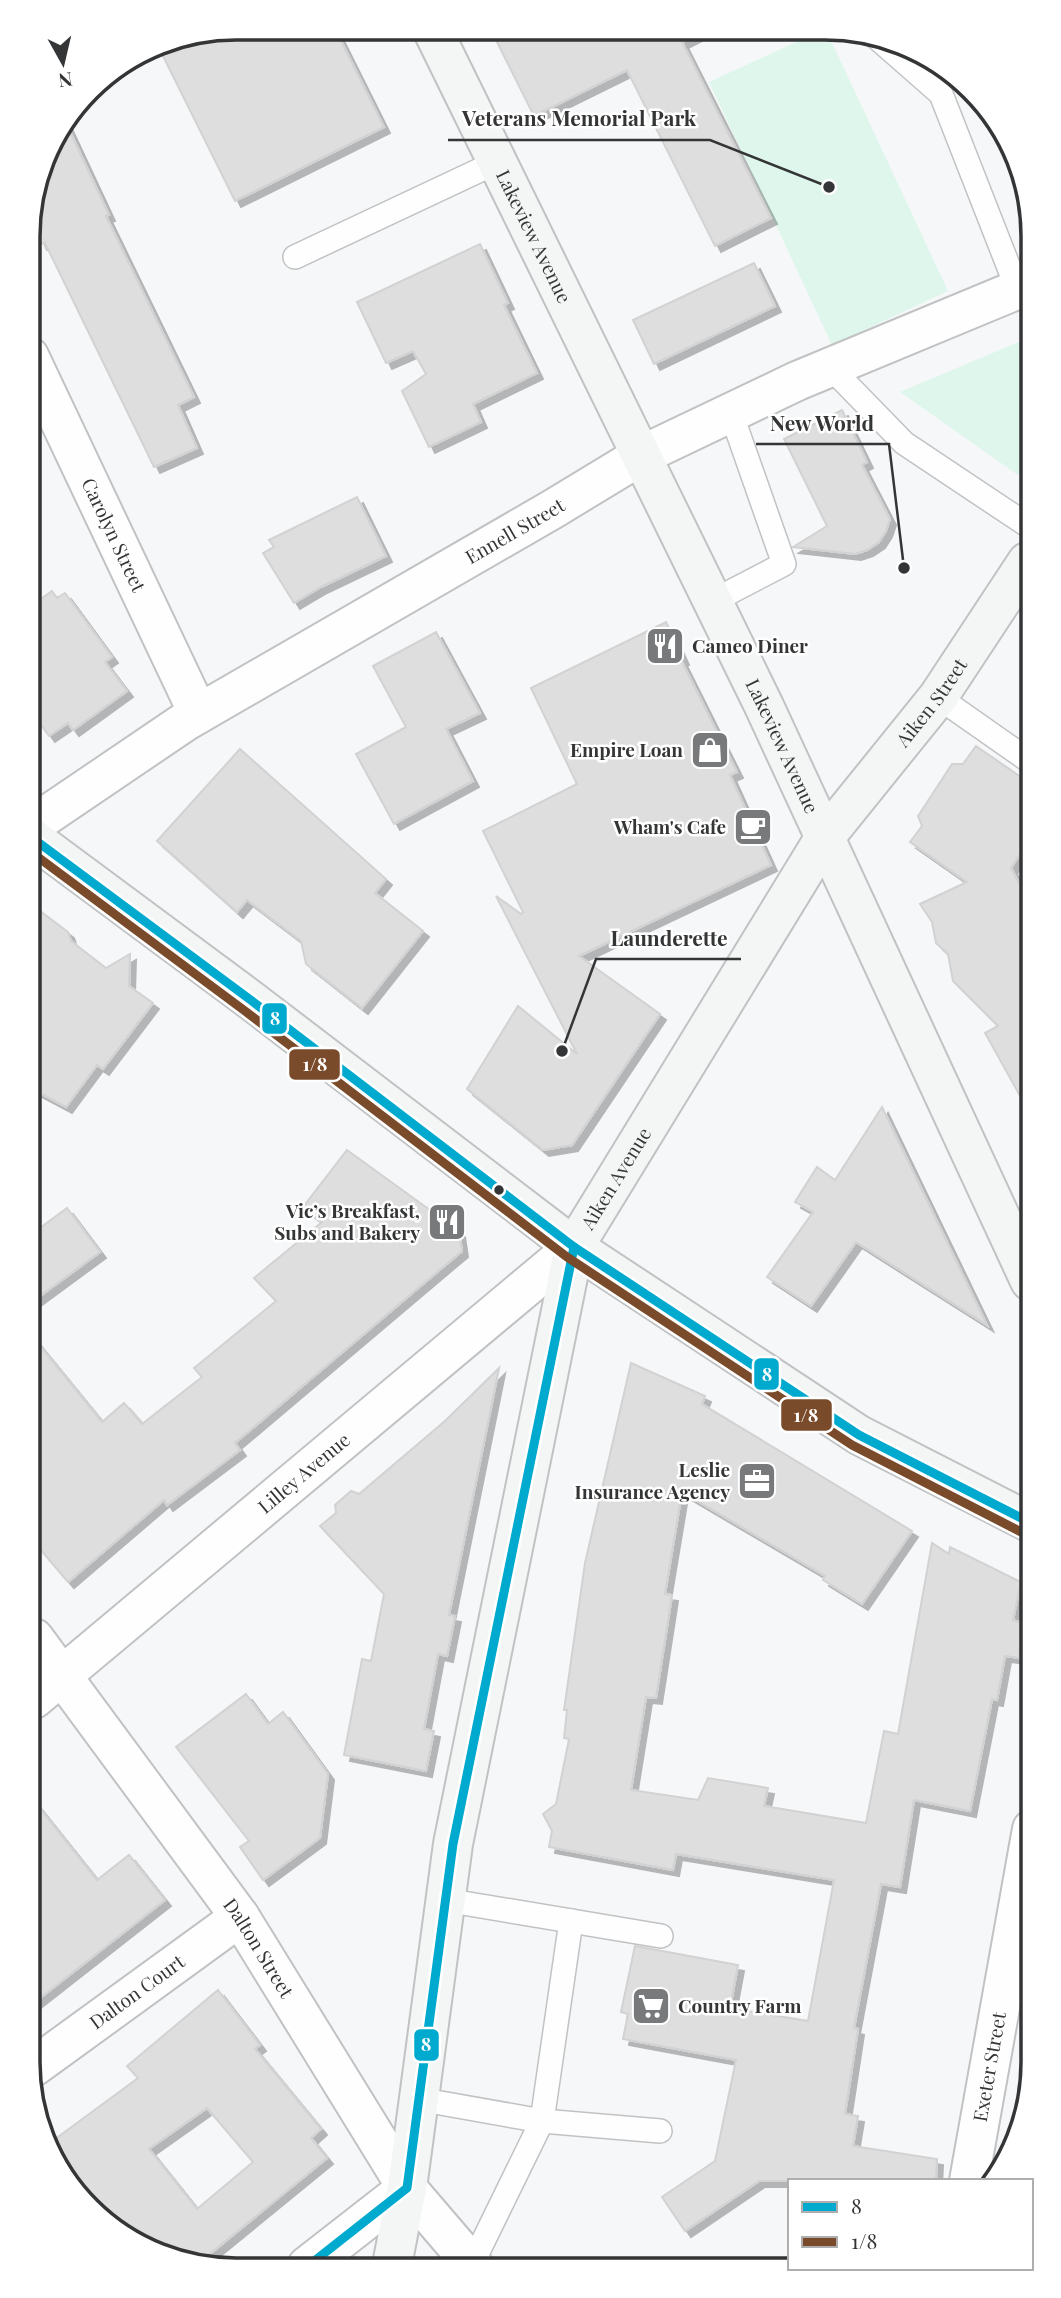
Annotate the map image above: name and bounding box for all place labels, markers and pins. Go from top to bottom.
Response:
callout: Veterans Memorial Park [448,98,710,140]
callout: New World [756,402,889,444]
restaurant icon: Cameo Diner [644,625,686,667]
place label: Cameo Diner [692,632,808,658]
shop icon: Empire Loan [689,729,731,771]
place label: Empire Loan [570,736,683,762]
cafe icon: Wham's Cafe [732,806,774,848]
place label: Wham's Cafe [613,813,726,839]
callout: Launderette [596,917,741,959]
unlabelled marker [492,1183,506,1197]
place label: Vic’s Breakfast, Subs and Bakery [274,1197,420,1245]
restaurant icon: Vic’s Breakfast, Subs and Bakery [426,1201,468,1243]
place label: Leslie Insurance Agency [575,1456,730,1504]
office icon: Leslie Insurance Agency [736,1460,778,1502]
supermarket icon: Country Farm [630,1985,672,2027]
place label: Country Farm [678,1992,801,2018]

